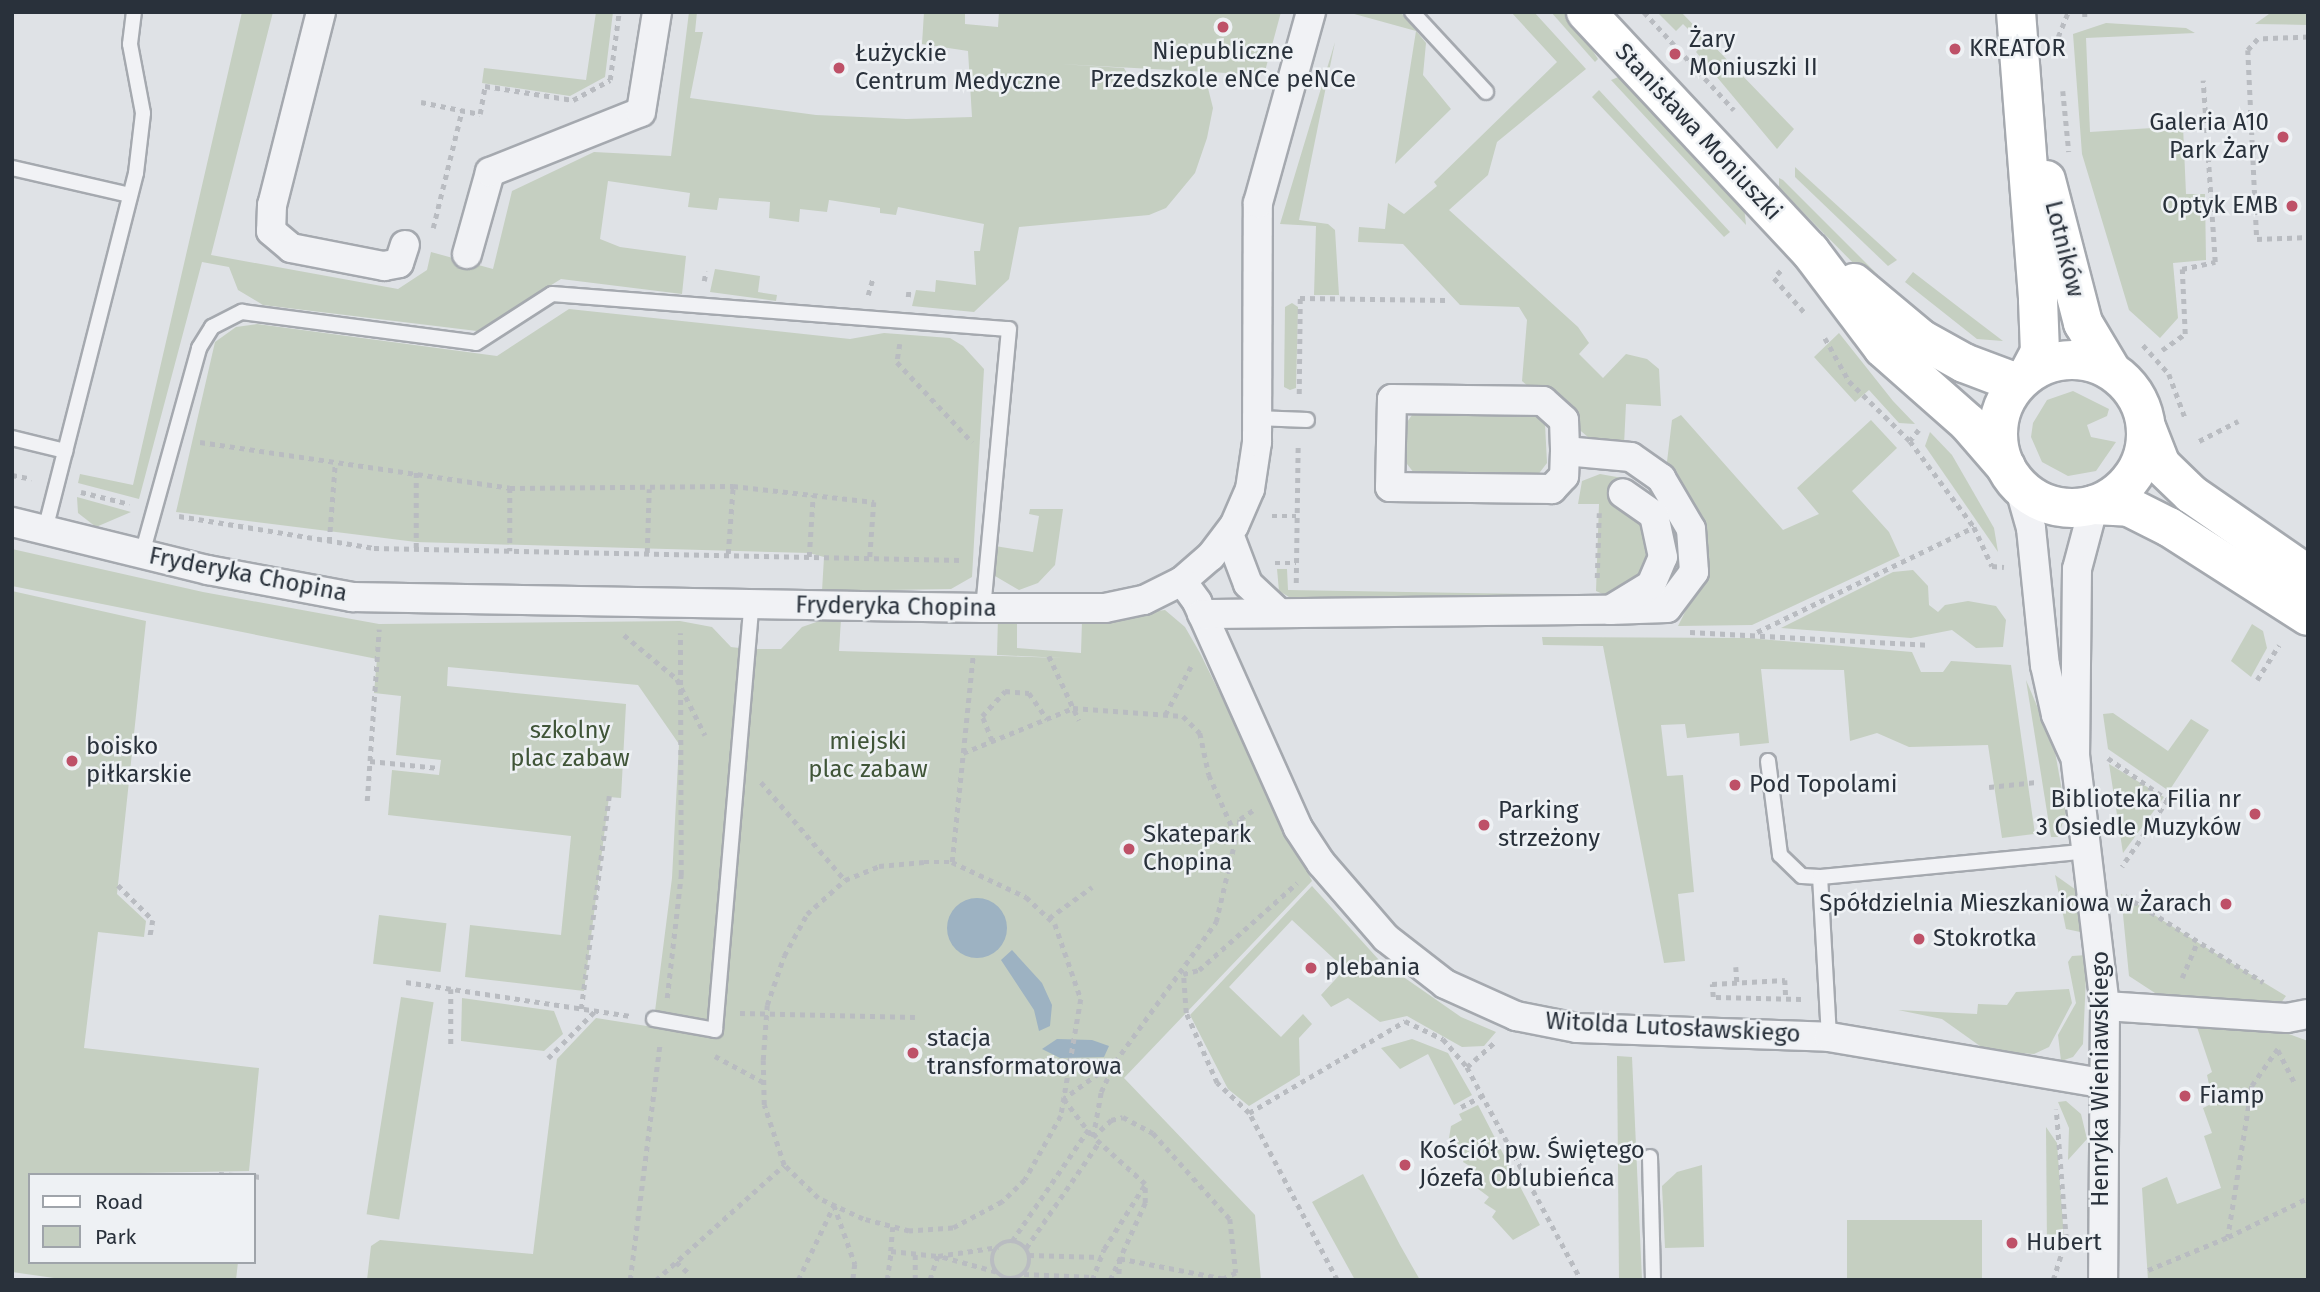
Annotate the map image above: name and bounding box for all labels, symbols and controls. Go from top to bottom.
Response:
marker: Niepubliczne Przedszkole eNCe peNCe [1215,19,1231,35]
place label: Żary Moniuszki II [1689,26,1818,82]
place label: KREATOR [1969,35,2066,63]
place label: Niepubliczne Przedszkole eNCe peNCe [1090,38,1356,94]
street label: Stanisława Moniuszki [1609,38,1787,226]
place label: Łużyckie Centrum Medyczne [855,40,1061,96]
marker: KREATOR [1947,41,1963,57]
marker: Żary Moniuszki II [1667,46,1683,62]
marker: Łużyckie Centrum Medyczne [829,58,849,78]
place label: Galeria A10 Park Żary [2149,109,2269,165]
marker: Galeria A10 Park Żary [2275,129,2291,145]
place label: Optyk EMB [2162,192,2278,220]
street label: Lotników [2038,198,2090,300]
marker: Optyk EMB [2284,198,2300,214]
street label: Fryderyka Chopina [147,542,349,608]
street label: Fryderyka Chopina [795,591,997,623]
park label: szkolny plac zabaw [510,717,630,773]
park label: miejski plac zabaw [808,728,928,784]
place label: boisko piłkarskie [86,733,192,789]
marker: boisko piłkarskie [64,753,80,769]
place label: Pod Topolami [1749,771,1898,799]
marker: Pod Topolami [1727,777,1743,793]
place label: Biblioteka Filia nr 3 Osiedle Muzyków [2036,786,2241,842]
place label: Parking strzeżony [1498,797,1600,853]
marker: Biblioteka Filia nr 3 Osiedle Muzyków [2247,806,2263,822]
marker: Parking strzeżony [1476,817,1492,833]
place label: Skatepark Chopina [1143,821,1251,877]
marker: Skatepark Chopina [1121,841,1137,857]
place label: Spółdzielnia Mieszkaniowa w Żarach [1819,890,2212,918]
marker: Spółdzielnia Mieszkaniowa w Żarach [2218,896,2234,912]
place label: Stokrotka [1933,925,2037,953]
marker: Stokrotka [1911,931,1927,947]
street label: Henryka Wieniawskiego [2087,951,2115,1207]
place label: plebania [1325,954,1420,982]
marker: plebania [1303,960,1319,976]
street label: Witolda Lutosławskiego [1545,1007,1801,1049]
place label: stacja transformatorowa [927,1025,1122,1081]
marker: stacja transformatorowa [905,1045,921,1061]
place label: Fiamp [2199,1082,2265,1110]
marker: Fiamp [2177,1088,2193,1104]
place label: Kościół pw. Świętego Józefa Oblubieńca [1419,1137,1645,1193]
marker: Kościół pw. Świętego Józefa Oblubieńca [1397,1157,1413,1173]
legend [28,1173,256,1264]
text: Road [95,1189,143,1215]
text: Park [95,1224,136,1250]
place label: Hubert [2026,1229,2102,1257]
marker: Hubert [2004,1235,2020,1251]

